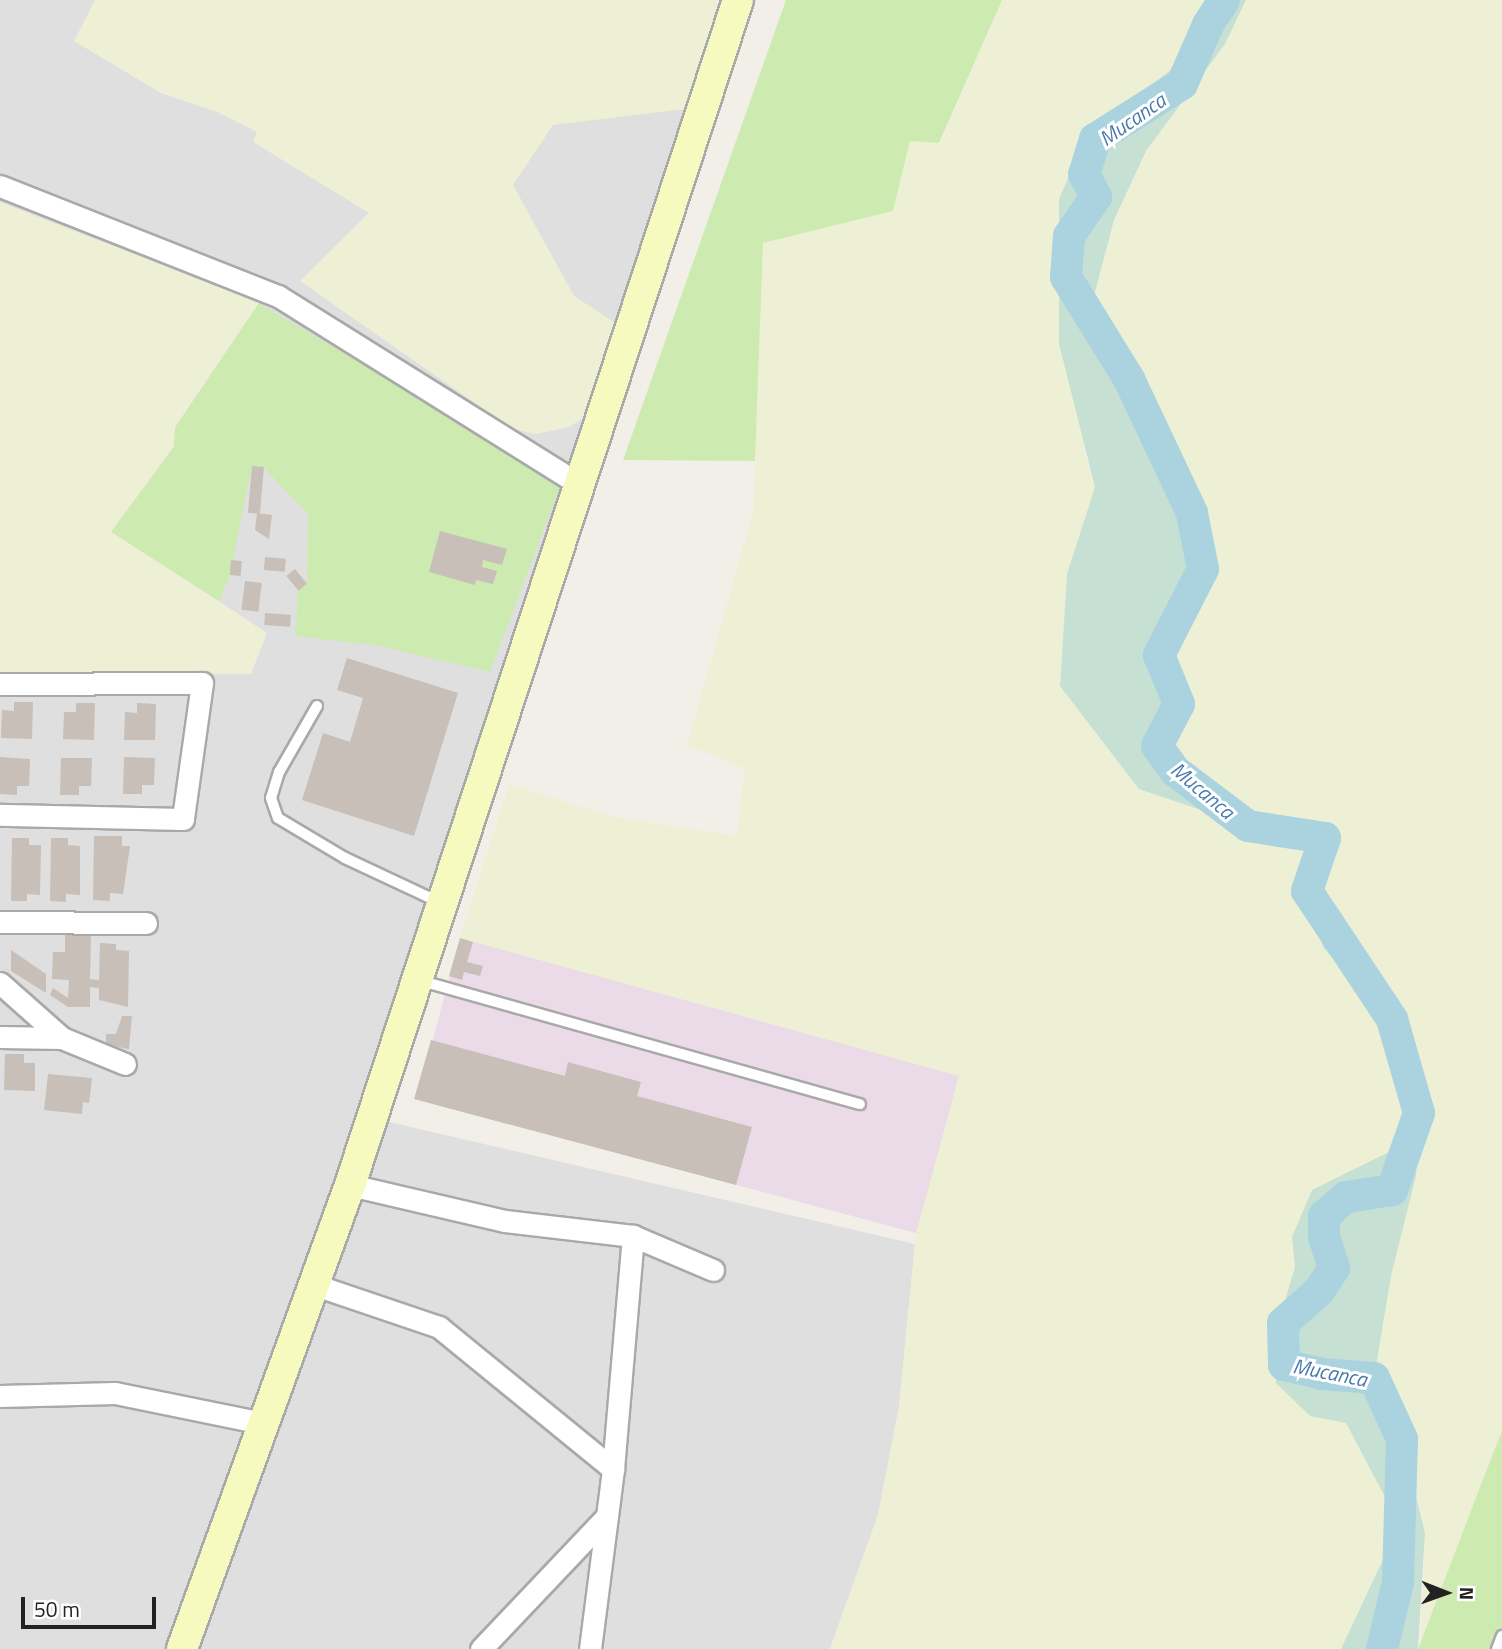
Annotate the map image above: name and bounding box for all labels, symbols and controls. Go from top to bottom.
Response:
water label: Mucanca [1094,87,1170,151]
water label: Mucanca [1166,756,1240,824]
water label: Mucanca [1291,1352,1369,1392]
north arrow [1411,1558,1481,1628]
scale bar [24,1582,159,1626]
text: N [1453,1587,1482,1600]
text: 50 m [34,1593,80,1625]

